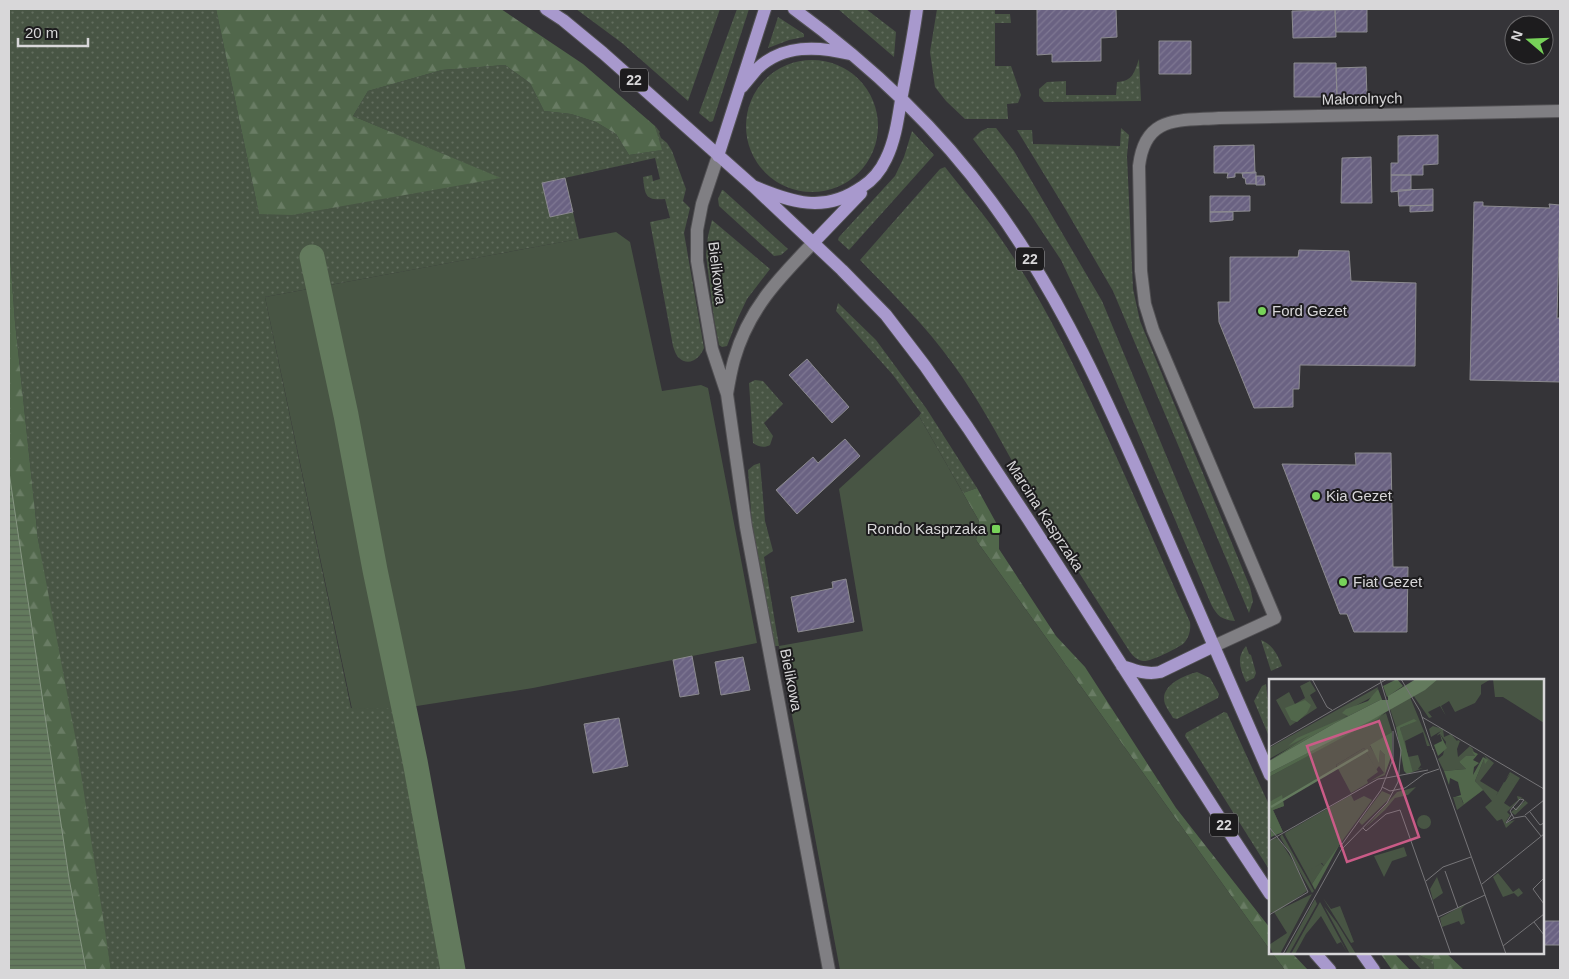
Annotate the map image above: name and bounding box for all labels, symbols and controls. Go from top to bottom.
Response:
scale bar [18,15,88,47]
north arrow [1504,15,1554,65]
text: 20 m [25,24,58,41]
text: N [1507,28,1526,43]
road number: 22 [620,68,648,92]
street label: Małorolnych [1321,89,1403,108]
street label: Bielikowa [705,240,730,306]
road number: 22 [1016,248,1044,270]
place label: Ford Gezet [1272,302,1348,319]
marker: Ford Gezet [1256,305,1268,317]
street label: Marcina Kasprzaka [1003,457,1088,575]
place label: Kia Gezet [1326,487,1393,504]
marker: Kia Gezet [1310,490,1322,502]
place label: Rondo Kasprzaka [867,520,987,537]
marker: Rondo Kasprzaka [990,523,1002,535]
place label: Fiat Gezet [1353,573,1423,590]
marker: Fiat Gezet [1337,576,1349,588]
street label: Bielikowa [777,647,806,713]
inset map [1269,679,1544,954]
road number: 22 [1210,814,1238,836]

